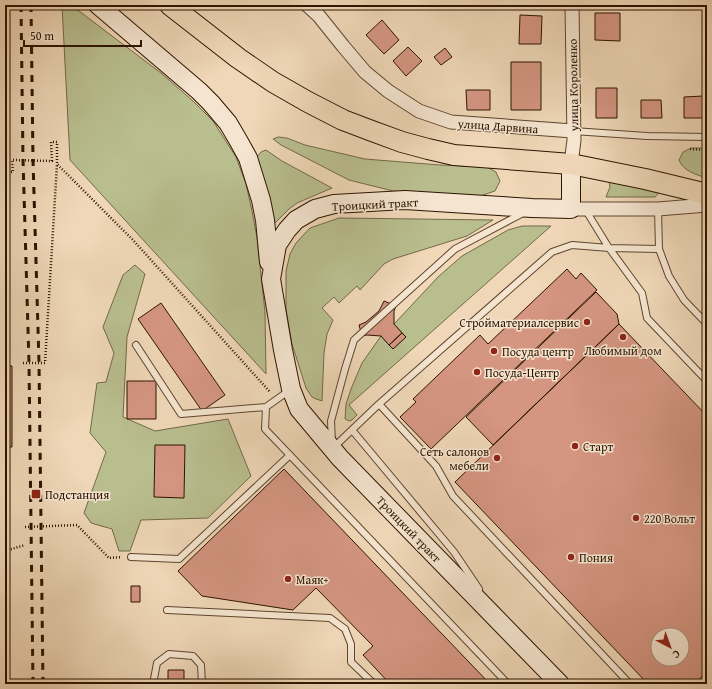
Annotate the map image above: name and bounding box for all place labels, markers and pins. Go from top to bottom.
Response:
place label: Стройматериалсервис [460,314,580,331]
marker: Стройматериалсервис [582,317,592,327]
marker: Любимый дом [618,332,628,342]
place label: Любимый дом [584,342,662,359]
place label: Посуда центр [502,343,574,360]
marker: Посуда центр [489,346,499,356]
place label: Посуда-Центр [485,364,560,381]
marker: Посуда-Центр [472,367,482,377]
place label: Старт [583,438,614,455]
marker: Старт [570,441,580,451]
place label: Сеть салонов мебели [420,443,489,474]
marker: Сеть салонов мебели [492,453,502,463]
place label: Подстанция [45,486,109,503]
marker: Подстанция [30,488,42,500]
place label: 220 Вольт [644,510,695,527]
marker: 220 Вольт [631,513,641,523]
place label: Пония [579,549,613,566]
marker: Пония [566,552,576,562]
place label: Маяк+ [296,571,328,588]
marker: Маяк+ [283,574,293,584]

